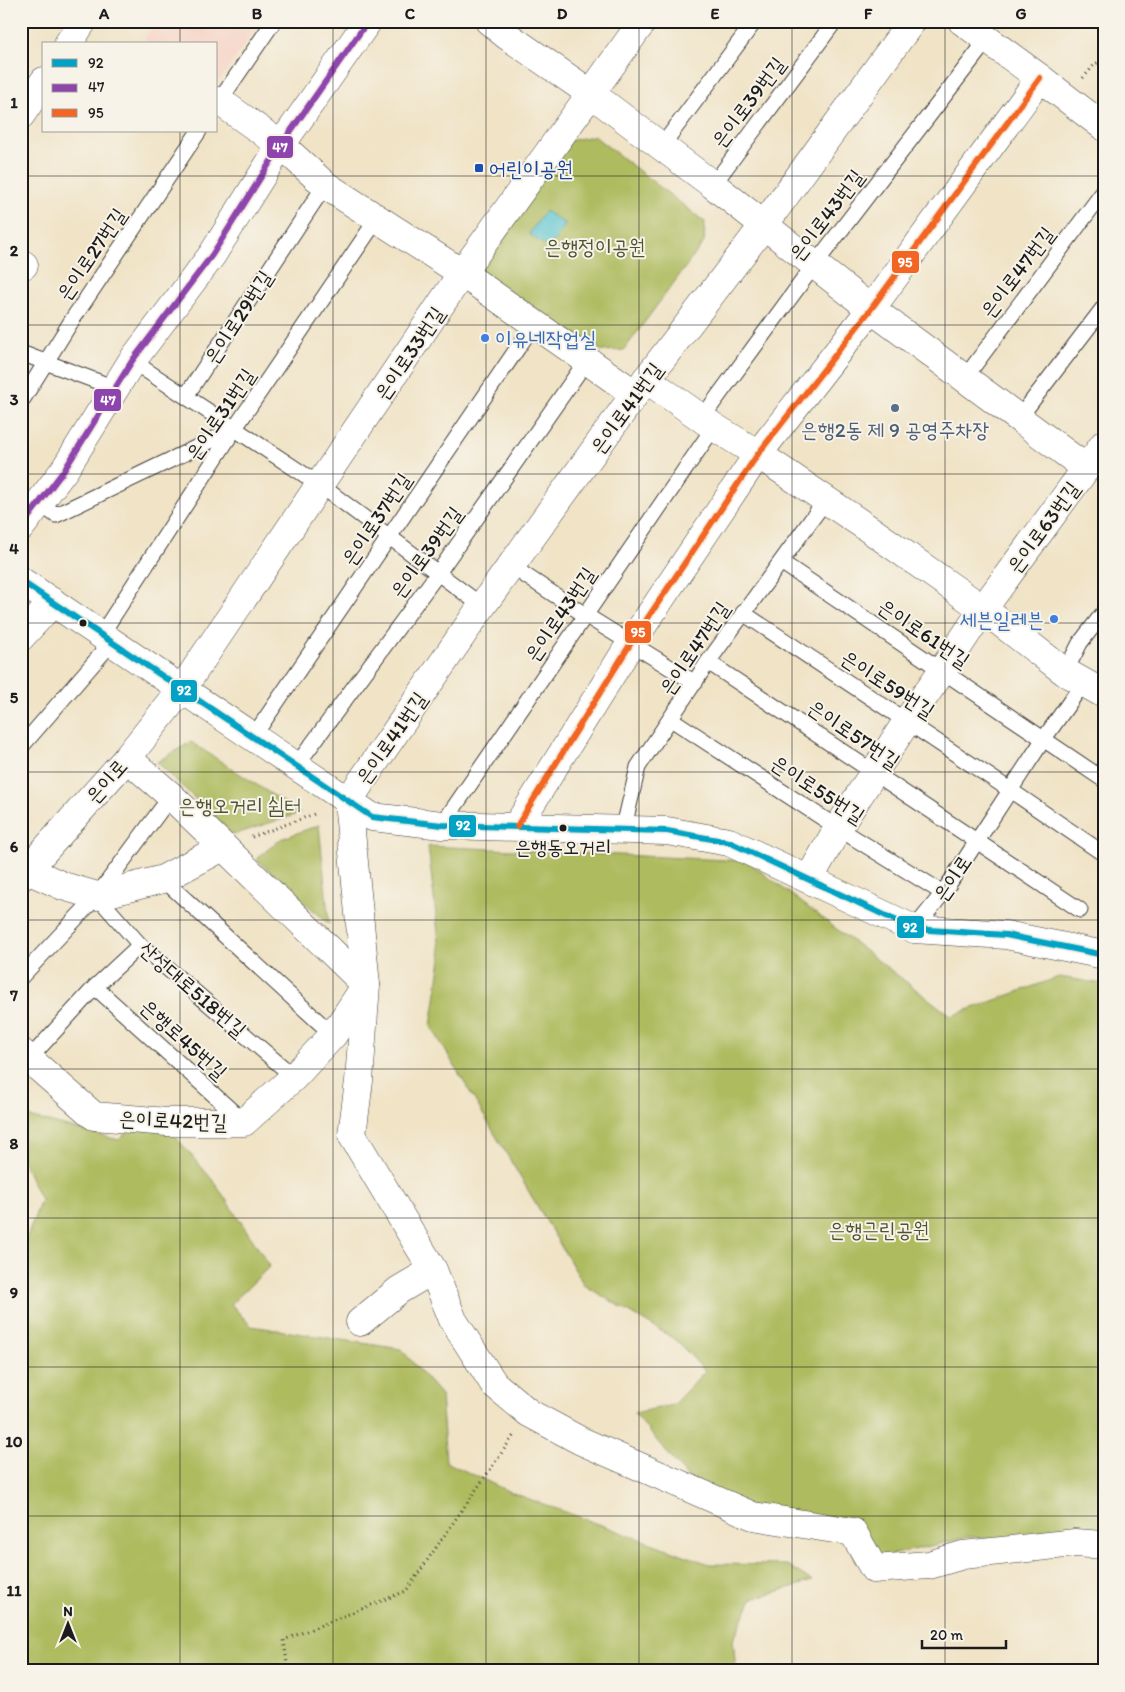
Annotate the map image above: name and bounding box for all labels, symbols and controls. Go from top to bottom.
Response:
text: A [98,4,110,23]
text: B [252,4,263,23]
text: C [405,4,416,23]
text: D [557,4,568,23]
text: E [711,4,720,23]
text: F [864,4,873,23]
text: G [1015,4,1027,23]
legend [42,42,218,132]
street label: 은이로39번길 [706,52,790,152]
text: 92 [88,54,104,72]
text: 47 [88,78,105,96]
text: 1 [10,93,18,112]
text: 95 [88,104,104,122]
line badge: 47 [266,135,294,159]
text: 47 [272,139,288,156]
place label: 어린이공원 [489,156,574,181]
marker: 어린이공원 [473,162,485,174]
street label: 은이로43번길 [783,164,869,266]
street label: 은이로27번길 [51,203,131,305]
street label: 은이로47번길 [975,221,1059,322]
park label: 은행정이공원 [544,234,646,259]
text: 2 [10,241,19,260]
line badge: 95 [891,250,920,274]
text: 95 [898,254,913,271]
street label: 은이로29번길 [199,265,278,368]
street label: 은이로33번길 [369,301,449,405]
place label: 이유네작업실 [495,326,596,351]
marker: 이유네작업실 [479,332,491,344]
street label: 은이로41번길 [584,357,668,459]
street label: 은이로31번길 [180,363,260,465]
line badge: 47 [93,388,122,412]
text: 3 [10,390,19,409]
text: 47 [100,392,116,409]
marker: 은행2동 제 9 공영주차장 [889,402,901,414]
place label: 은행2동 제 9 공영주차장 [801,417,989,442]
street label: 은이로37번길 [336,468,416,570]
street label: 은이로63번길 [1001,476,1085,578]
street label: 은이로39번길 [384,501,468,603]
text: 4 [9,539,19,558]
street label: 은이로43번길 [519,562,601,666]
street label: 은이로61번길 [873,593,975,673]
street label: 은이로47번길 [654,596,734,700]
place label: 세븐일레븐 [960,607,1044,632]
marker: 세븐일레븐 [1048,613,1060,625]
unlabelled marker [78,618,88,628]
line badge: 95 [624,620,652,644]
text: 95 [631,624,646,641]
street label: 은이로59번길 [837,645,940,724]
line badge: 92 [170,679,198,703]
text: 92 [177,682,192,699]
street label: 은이로41번길 [350,687,432,789]
text: 5 [10,688,19,707]
street label: 은이로57번길 [803,694,905,774]
street label: 은이로55번길 [767,750,870,829]
street label: 은이로 [80,754,132,808]
park label: 은행오거리 쉼터 [178,793,302,818]
line badge: 92 [448,814,477,838]
text: 92 [456,817,471,834]
marker: 은행동오거리 [558,823,568,833]
place label: 은행동오거리 [515,835,611,859]
text: 6 [10,837,19,856]
street label: 은이로 [927,850,977,906]
line badge: 92 [896,915,925,939]
text: 92 [903,919,918,936]
street label: 산성대로518번길 [134,936,252,1042]
text: 7 [9,986,18,1005]
street label: 은행로45번길 [135,994,233,1085]
street label: 은이로42번길 [119,1106,228,1134]
text: 8 [10,1134,19,1153]
park label: 은행근린공원 [828,1217,930,1242]
text: 9 [10,1283,18,1302]
text: 10 [5,1432,23,1451]
text: 11 [7,1581,22,1600]
north arrow [42,1600,92,1650]
text: N [63,1603,73,1620]
scale bar [922,1617,1006,1649]
text: 20 m [930,1626,964,1644]

